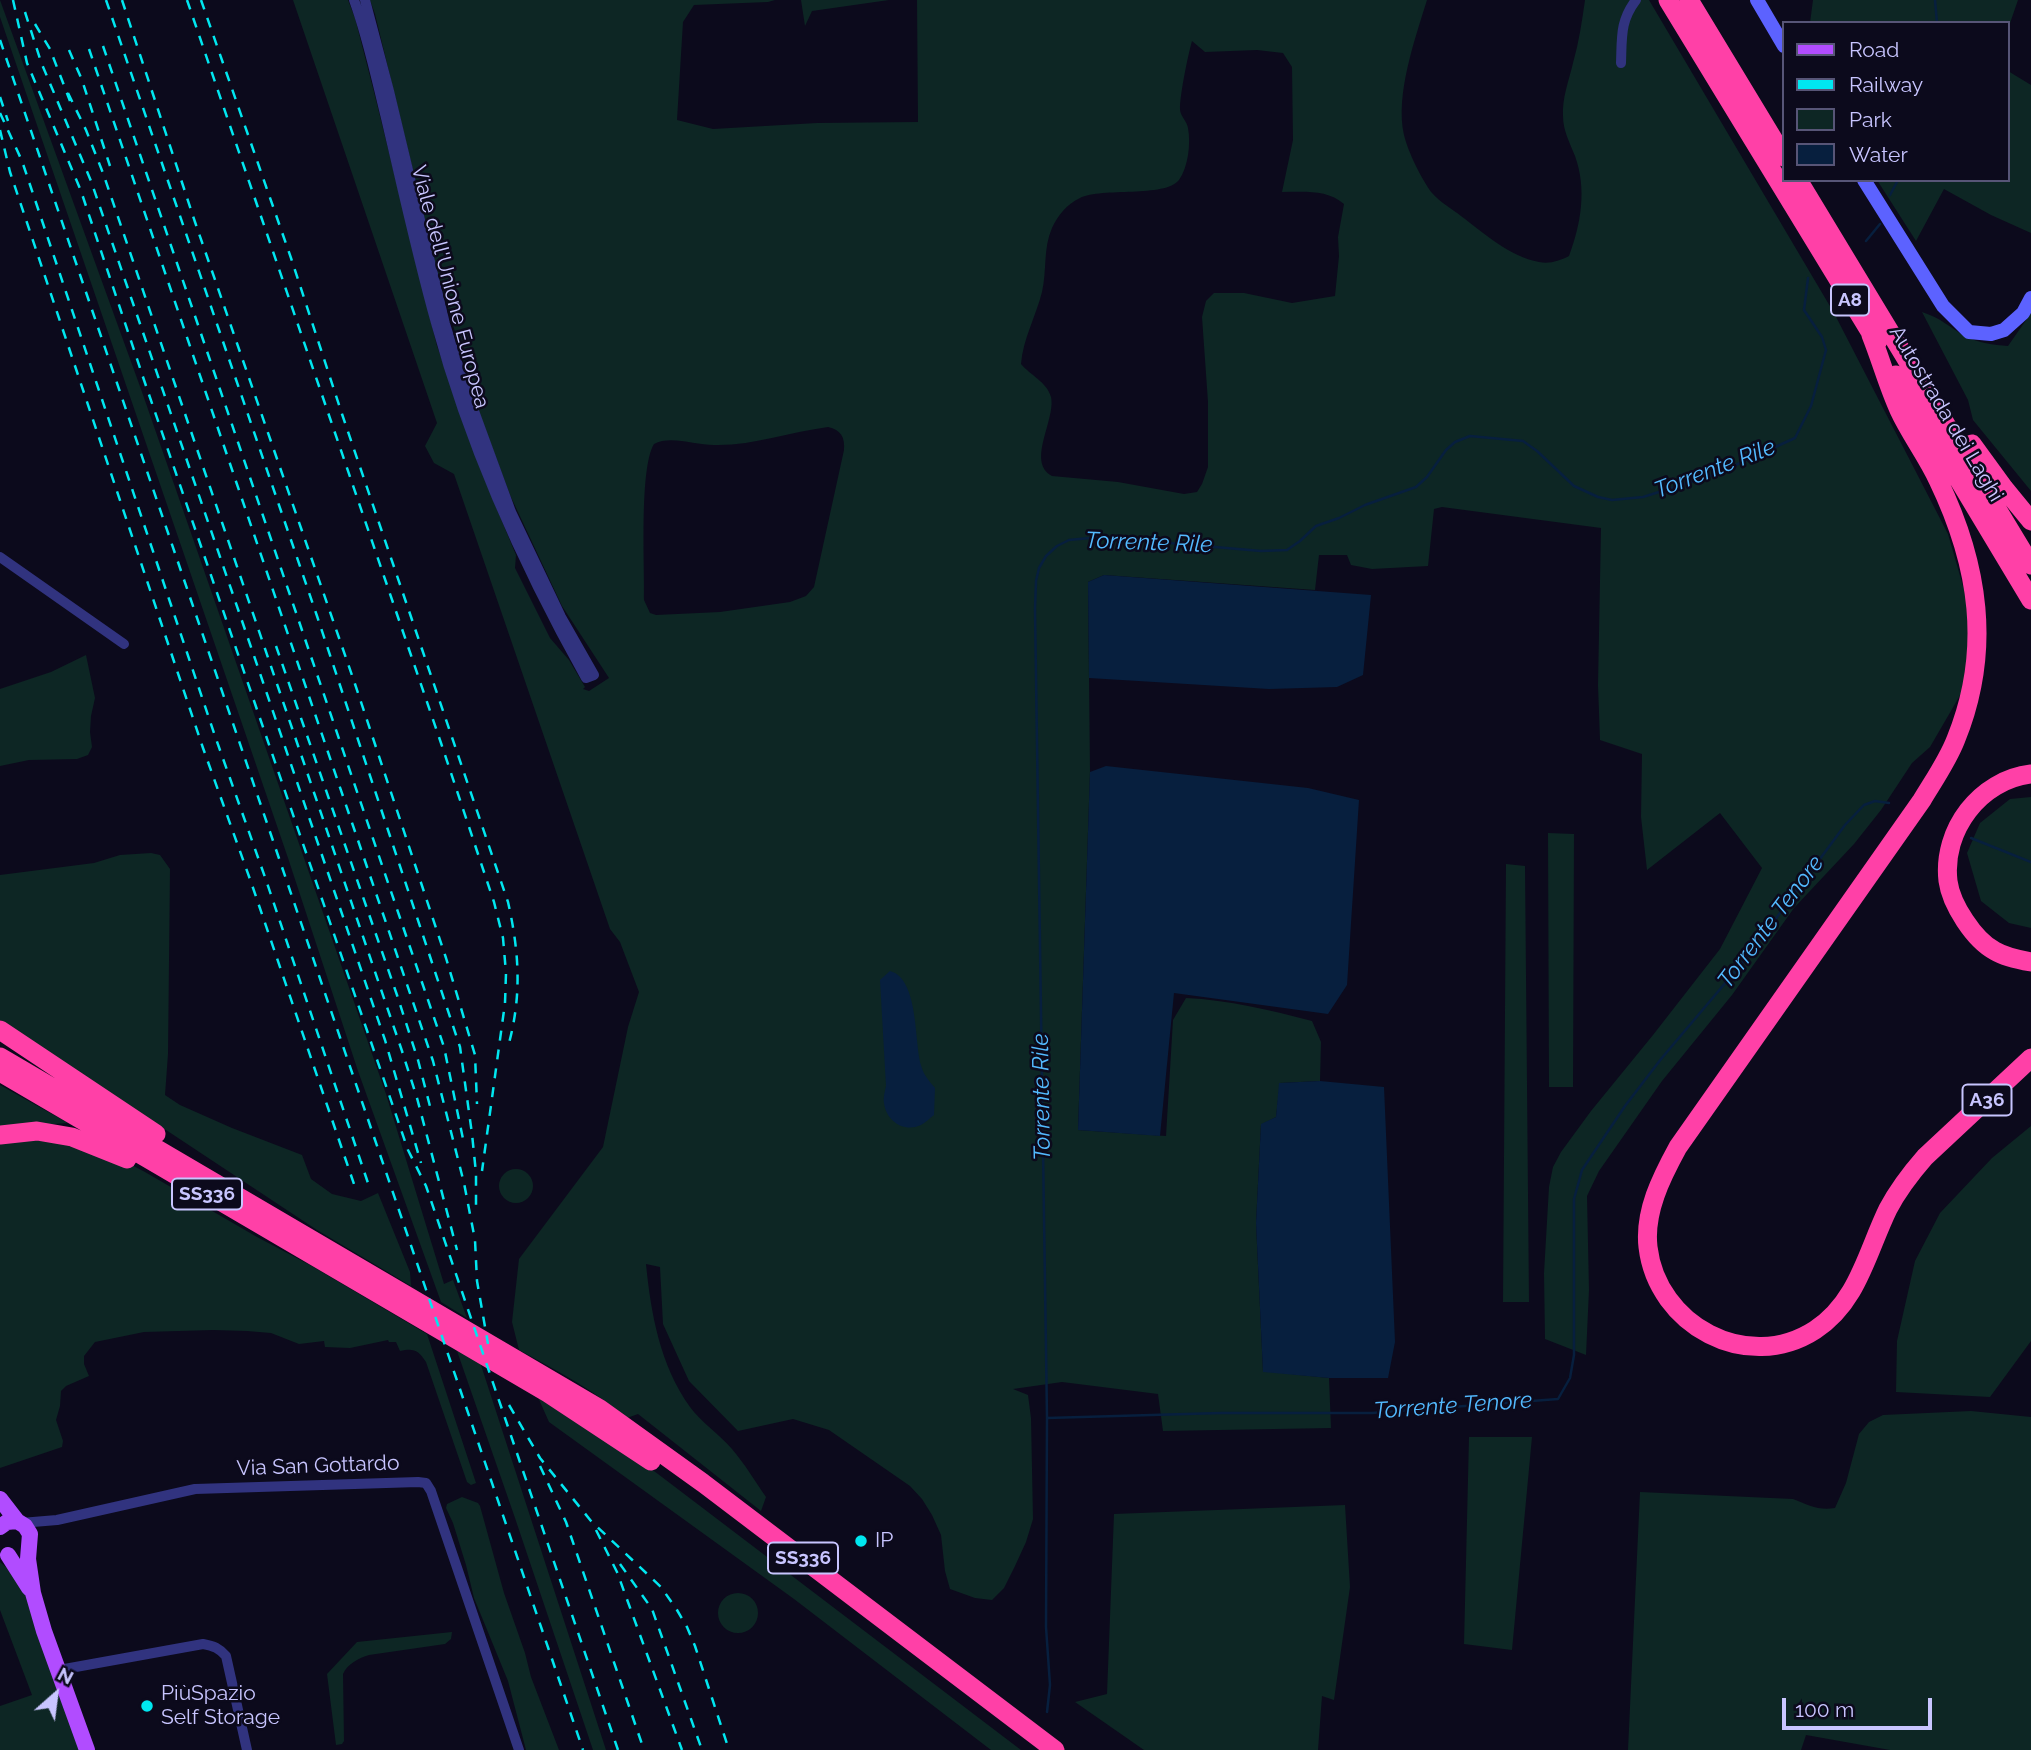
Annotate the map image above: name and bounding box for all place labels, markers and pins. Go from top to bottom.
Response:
place label: IP [875,1528,893,1554]
marker: IP [853,1533,869,1549]
place label: PiùSpazio Self Storage [161,1681,280,1731]
marker: PiùSpazio Self Storage [139,1698,155,1714]

